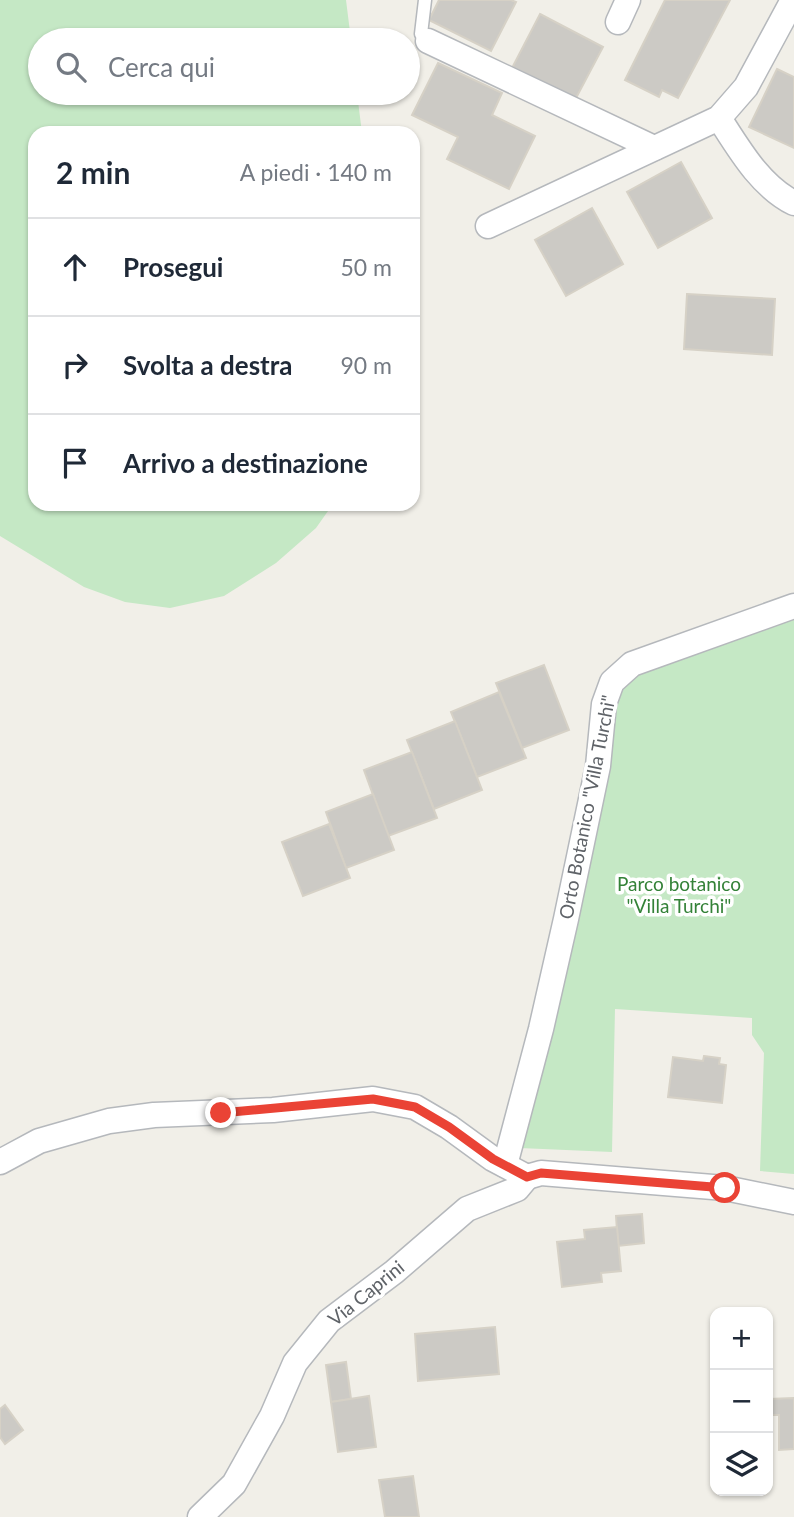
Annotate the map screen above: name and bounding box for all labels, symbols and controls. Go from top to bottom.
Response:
search box [28,28,420,105]
icon: search [52,48,90,86]
text: Cerca qui [108,51,215,83]
text: 2 min [56,154,130,190]
text: A piedi · 140 m [240,158,392,186]
icon: ahead [56,248,94,286]
text: Prosegui [123,251,223,283]
text: 50 m [341,253,392,281]
icon: right [56,346,94,384]
text: Svolta a destra [123,349,293,381]
text: 90 m [341,351,392,379]
icon: arrive [56,444,94,482]
text: Arrivo a destinazione [123,447,368,479]
street label: Orto Botanico "Villa Turchi" [553,693,620,921]
park label: Parco botanico "Villa Turchi" [617,872,741,917]
route end [205,1097,236,1128]
route start [709,1172,740,1203]
street label: Via Caprini [323,1255,408,1330]
map controls [710,1307,773,1496]
button: + [710,1307,773,1370]
button: − [710,1370,773,1433]
button: layers [710,1433,773,1496]

